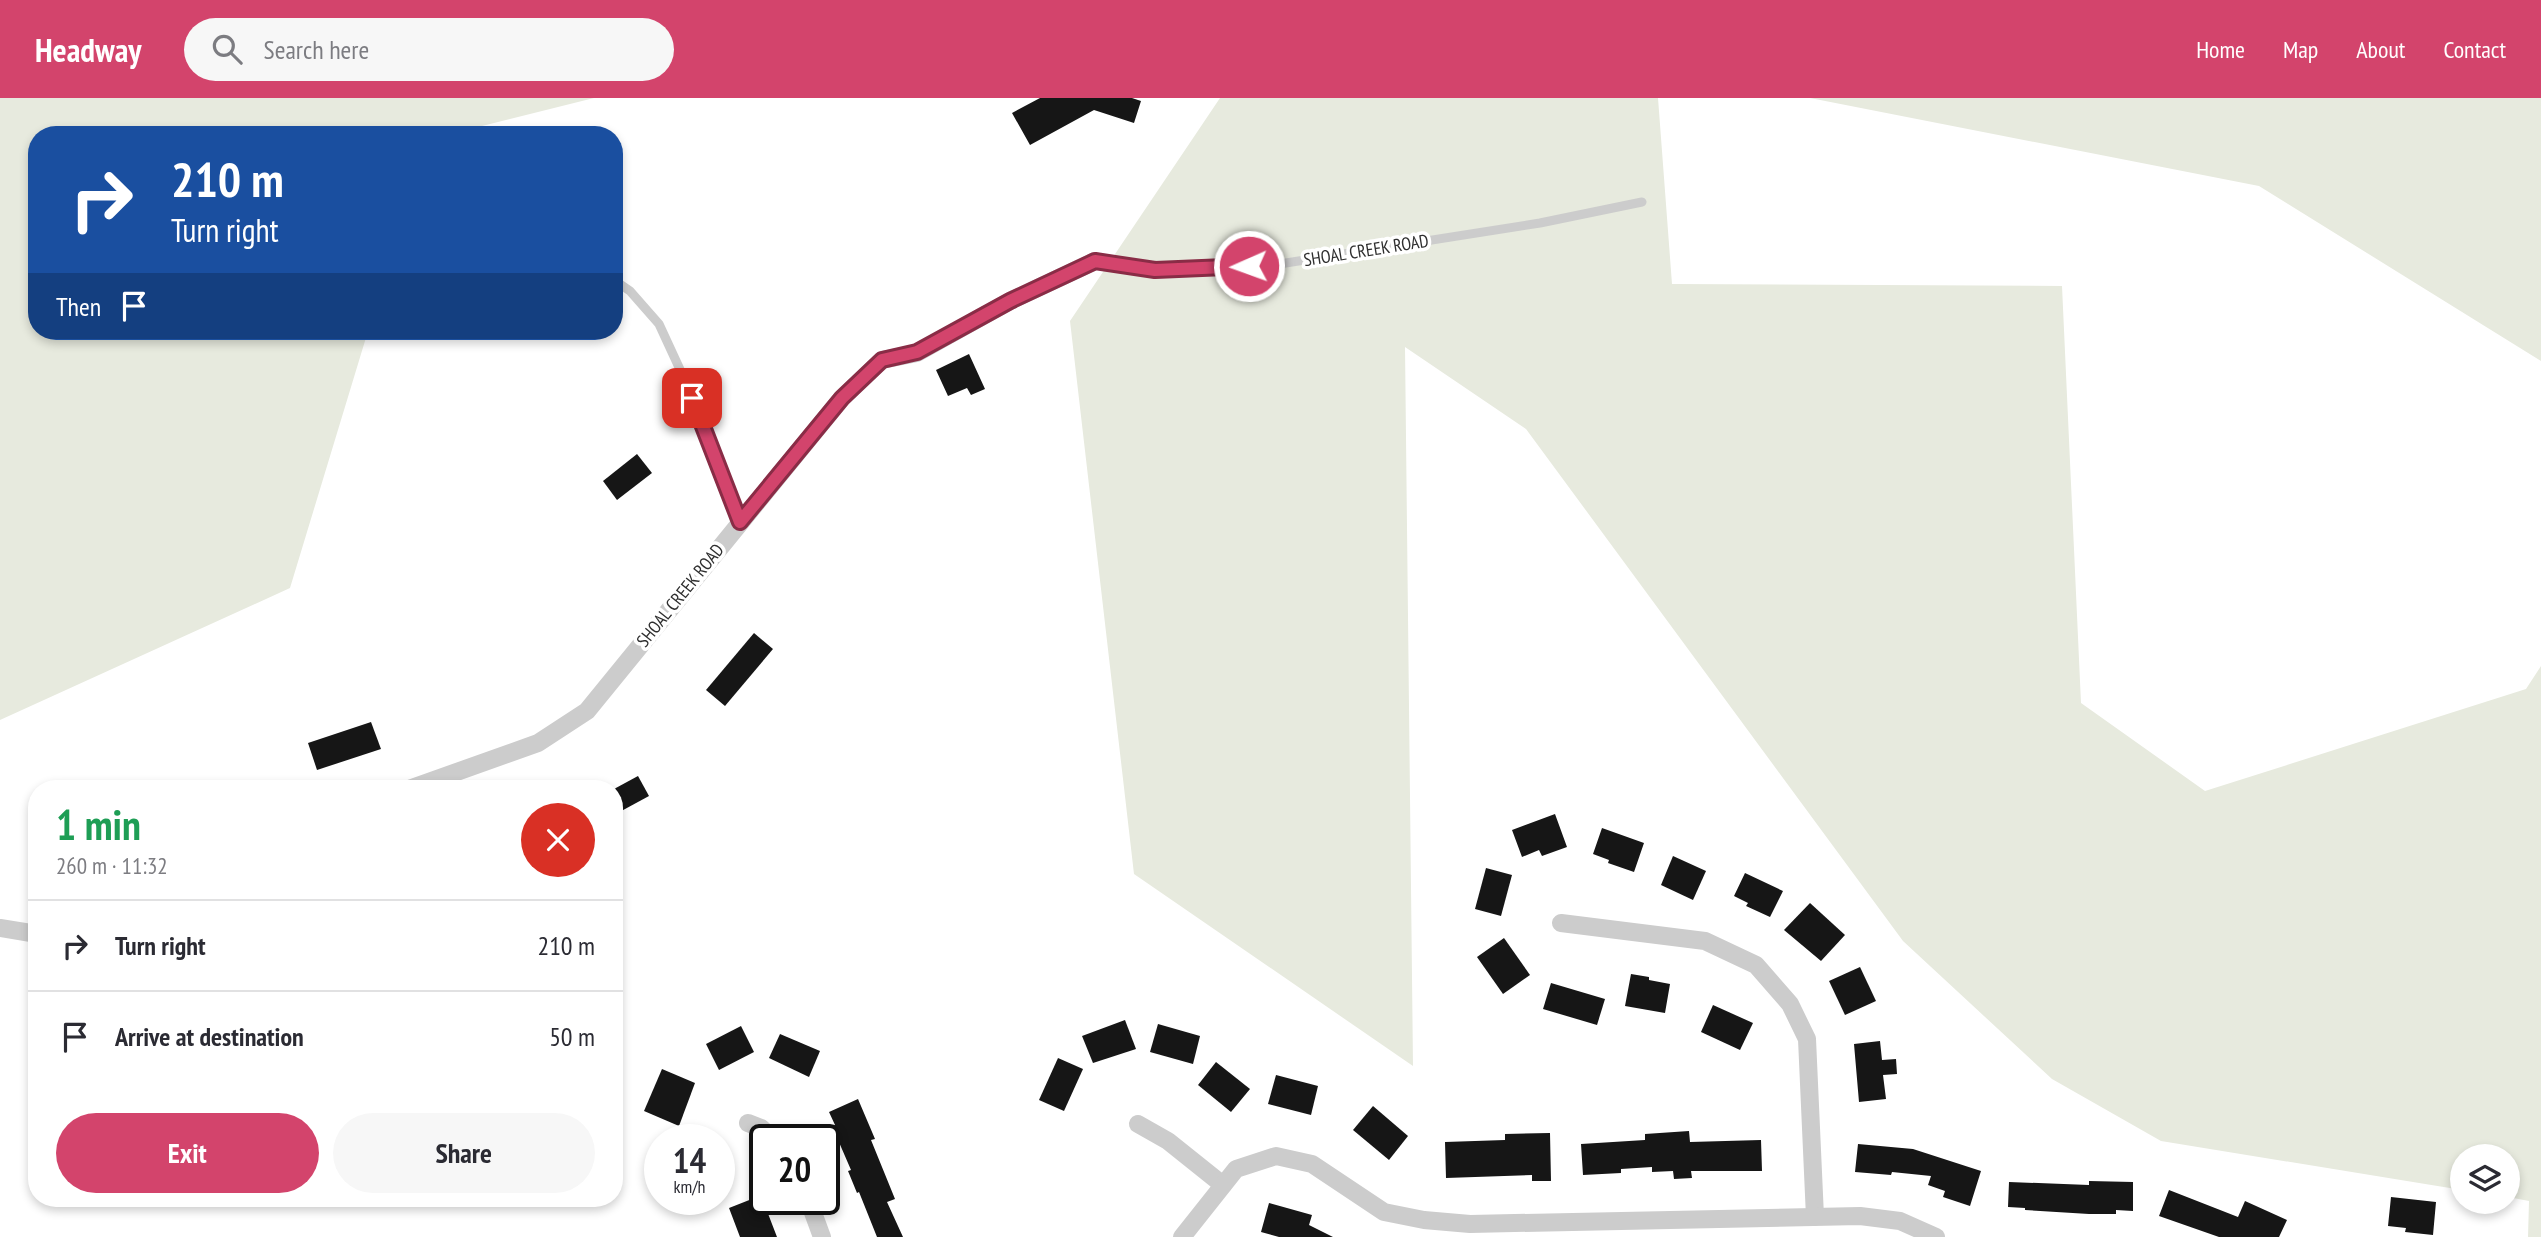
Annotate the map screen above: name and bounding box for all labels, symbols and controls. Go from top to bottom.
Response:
search box [184,18,674,81]
text: Headway [35,28,142,71]
icon: search [208,30,246,68]
text: Search here [264,33,369,66]
text: Home [2196,34,2245,65]
text: Map [2283,34,2318,65]
text: About [2356,34,2405,65]
text: Contact [2443,34,2506,65]
text: 210 m [171,147,284,211]
icon: right [56,154,147,245]
text: Turn right [171,209,279,251]
position arrow [1212,229,1286,303]
street label: SHOAL CREEK ROAD [1302,229,1430,271]
icon: arrive [115,287,153,325]
text: Then [56,290,101,323]
pin [662,368,722,428]
icon: arrive [673,379,711,417]
street label: SHOAL CREEK ROAD [631,539,729,651]
text: 1 min [56,797,141,852]
button: close [521,803,595,877]
text: 260 m · 11:32 [56,851,168,880]
icon: right [56,927,94,965]
text: Turn right [115,929,206,962]
text: 210 m [537,929,595,962]
icon: arrive [56,1018,94,1056]
text: Arrive at destination [115,1020,304,1053]
text: 50 m [549,1020,595,1053]
button: Exit [56,1113,319,1193]
button: Share [333,1113,595,1193]
speed limit sign: 20 [749,1124,840,1215]
text: 14 [673,1137,706,1183]
map controls [2450,1144,2520,1214]
button: layers [2450,1144,2520,1214]
text: km/h [674,1175,705,1198]

